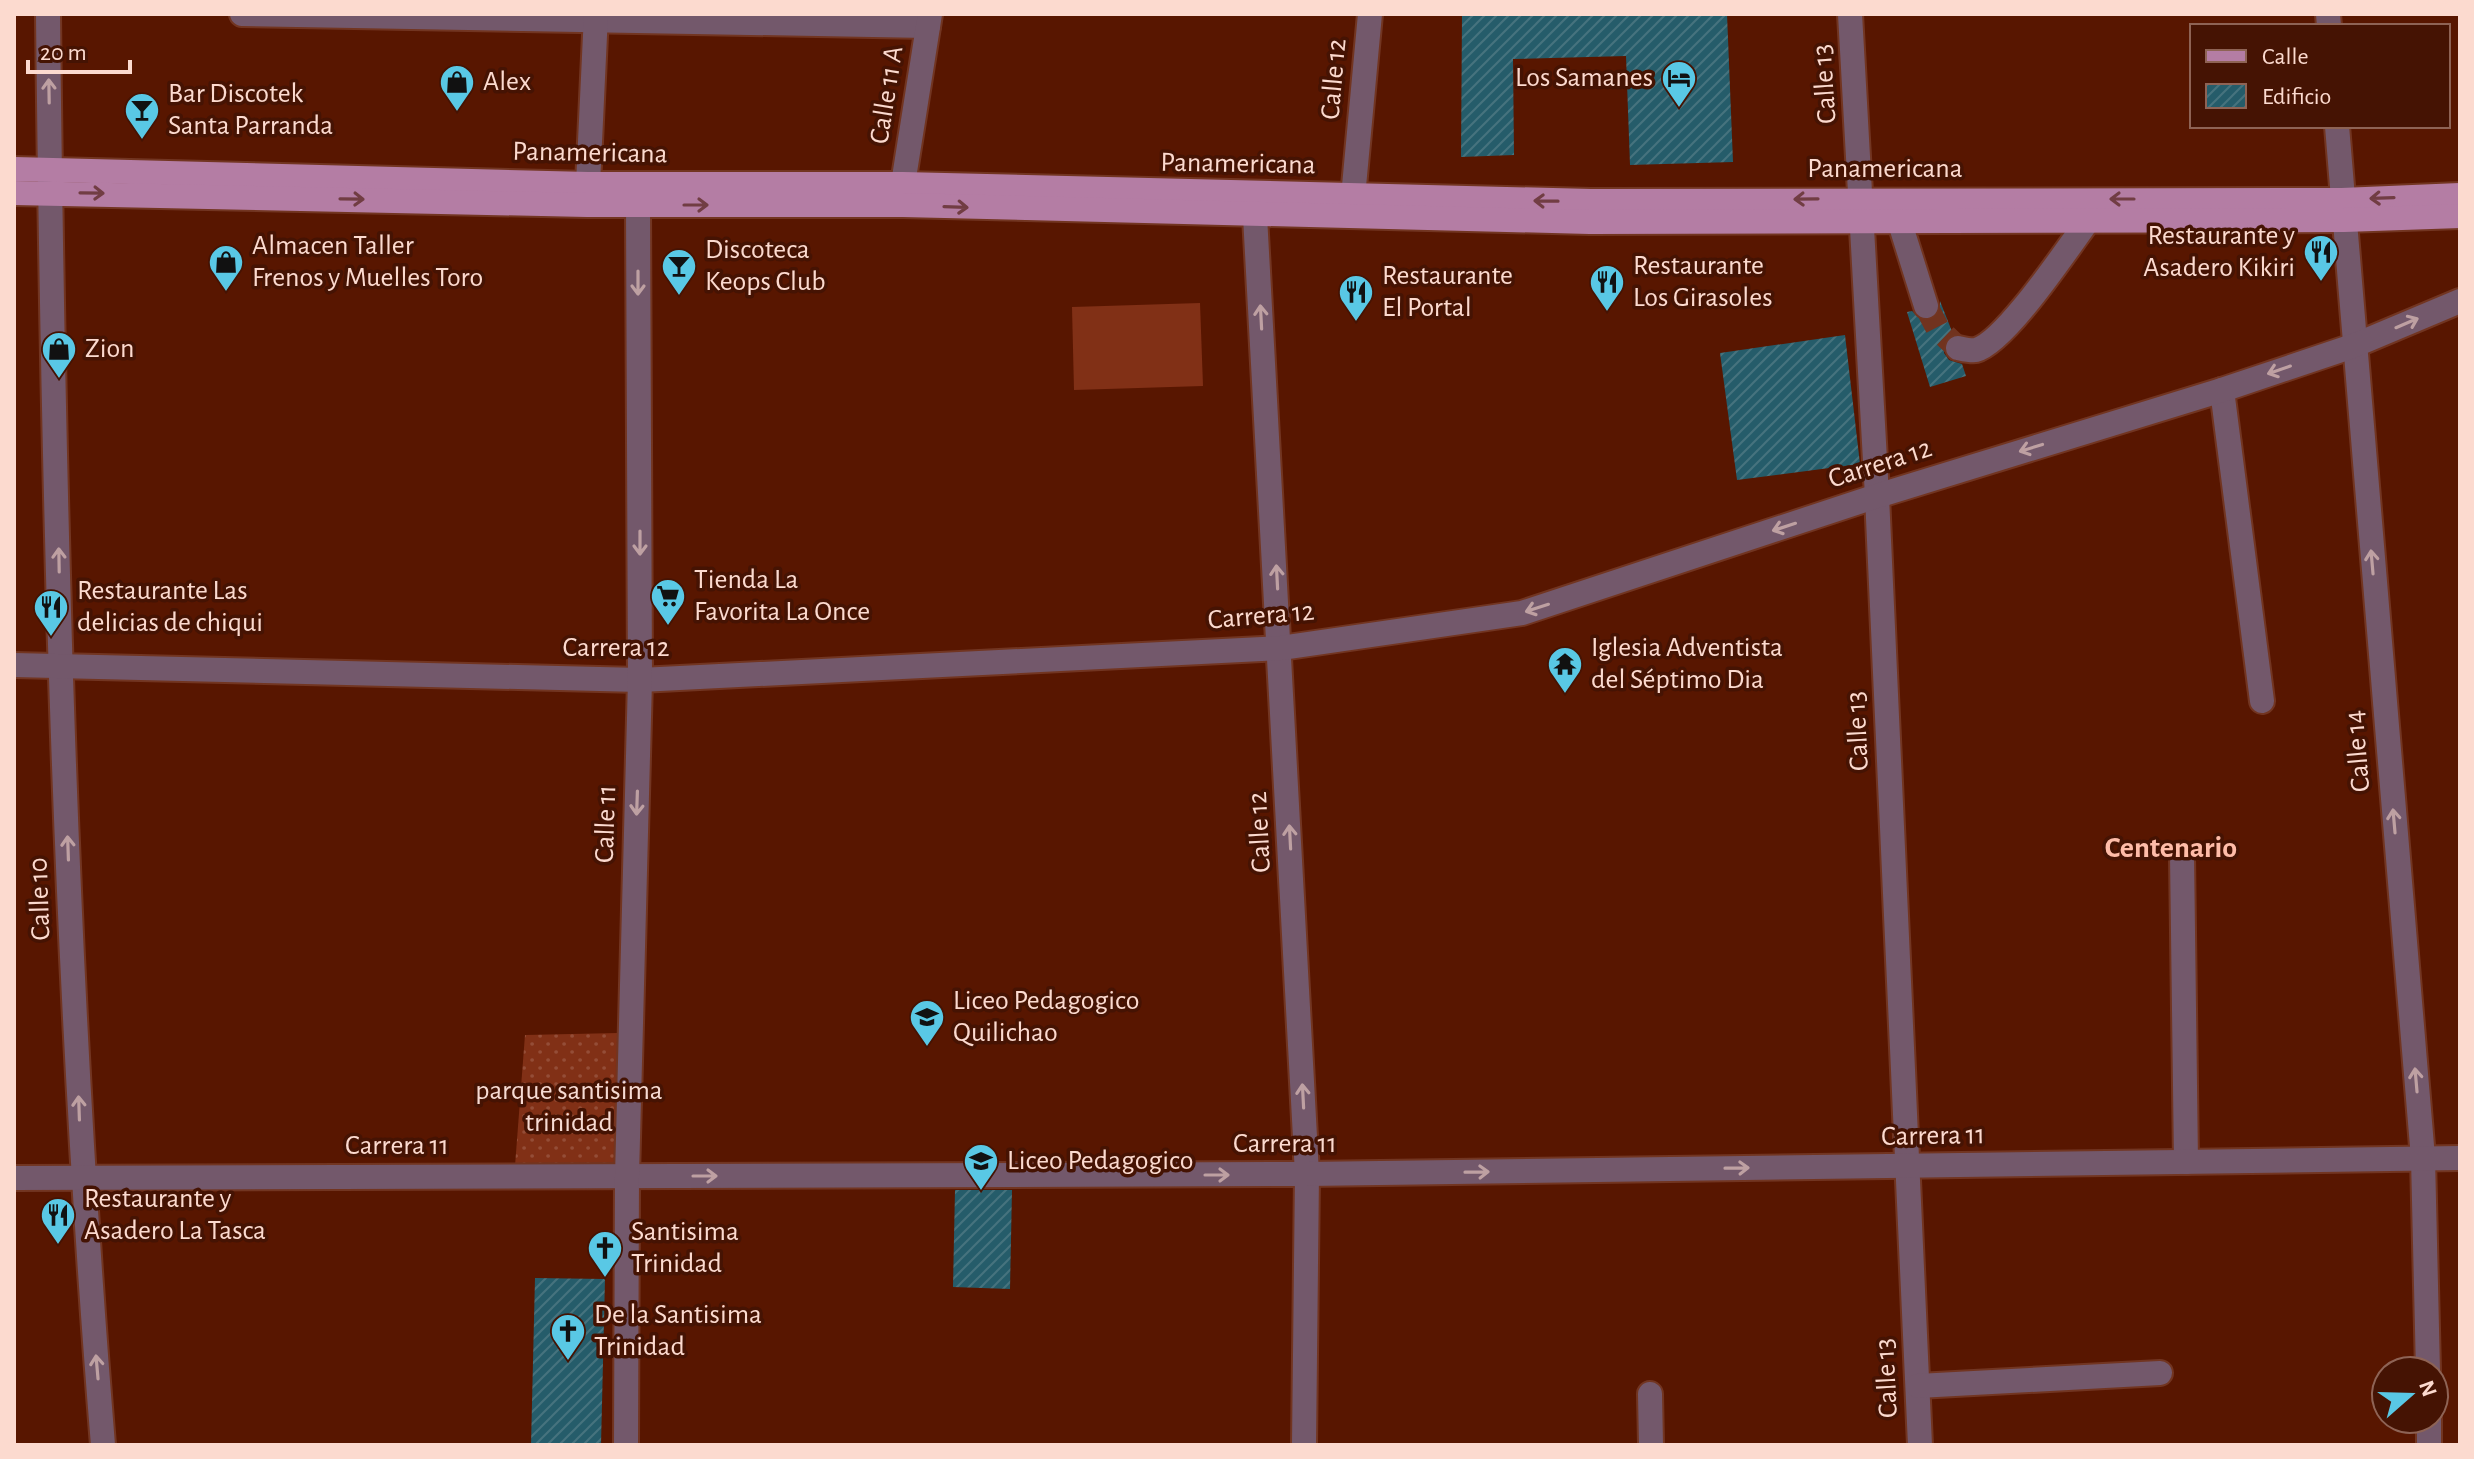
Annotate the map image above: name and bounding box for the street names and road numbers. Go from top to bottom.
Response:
street label: Calle 12 [1317,37,1351,121]
street label: Calle 13 [1808,43,1842,125]
street label: Calle 11 A [865,44,909,146]
street label: Panamericana [512,138,668,168]
street label: Panamericana [1160,149,1316,179]
street label: Panamericana [1807,155,1963,183]
street label: Carrera 12 [1825,434,1935,494]
street label: Carrera 12 [1207,597,1315,635]
street label: Carrera 12 [563,634,669,662]
street label: Calle 13 [1842,690,1874,772]
street label: Calle 14 [2340,709,2376,793]
street label: Calle 11 [591,784,621,864]
street label: Calle 12 [1244,791,1276,873]
street label: Calle 10 [25,857,55,941]
street label: Carrera 11 [1881,1121,1985,1151]
street label: Carrera 11 [1233,1130,1337,1158]
street label: Carrera 11 [345,1132,449,1160]
street label: Calle 13 [1871,1337,1903,1419]

